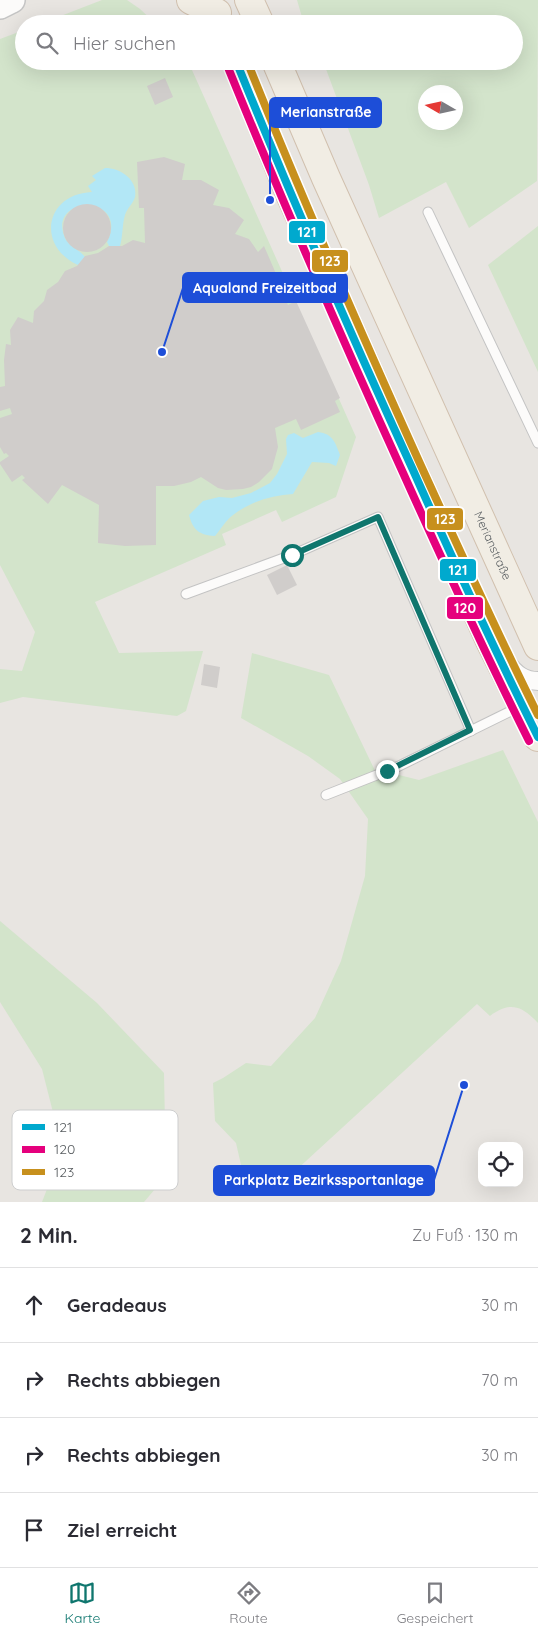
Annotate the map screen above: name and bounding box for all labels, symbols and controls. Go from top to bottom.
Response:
search box [15,15,523,70]
icon: search [33,29,61,57]
text: Hier suchen [73,31,176,55]
north arrow [418,85,463,130]
callout: Merianstraße [270,98,381,127]
text: Merianstraße [280,103,372,121]
line badge: 121 [288,220,326,244]
text: 121 [298,223,316,241]
line badge: 123 [311,249,349,273]
text: 123 [320,252,340,270]
callout: Aqualand Freizeitbad [183,273,347,302]
text: Aqualand Freizeitbad [193,279,337,297]
line badge: 123 [426,507,464,531]
street label: Merianstraße [471,509,515,582]
text: 123 [435,510,455,528]
route start [281,544,304,567]
line badge: 121 [439,558,477,582]
text: 121 [449,561,467,579]
line badge: 120 [446,596,484,620]
text: 120 [454,599,476,617]
route end [376,760,399,783]
legend [12,1110,178,1190]
text: 121 [54,1118,72,1136]
text: 120 [54,1140,75,1158]
map controls [478,1142,523,1187]
button: locate [478,1142,523,1187]
text: 123 [54,1163,74,1181]
callout: Parkplatz Bezirkssportanlage [214,1166,434,1195]
text: Parkplatz Bezirkssportanlage [224,1171,424,1189]
text: 2 Min. [20,1222,78,1248]
text: Zu Fuß · 130 m [412,1225,518,1245]
icon: ahead [20,1291,48,1319]
text: Geradeaus [67,1293,167,1317]
text: 30 m [481,1295,518,1315]
icon: right [20,1366,48,1394]
text: Rechts abbiegen [67,1368,220,1392]
text: 70 m [481,1370,518,1390]
icon: right [20,1441,48,1469]
text: Rechts abbiegen [67,1443,220,1467]
text: 30 m [481,1445,518,1465]
icon: arrive [20,1516,48,1544]
text: Ziel erreicht [67,1518,177,1542]
tab: Karte [64,1579,100,1627]
tab: Route [229,1579,268,1627]
tab: Gespeichert [397,1579,473,1627]

